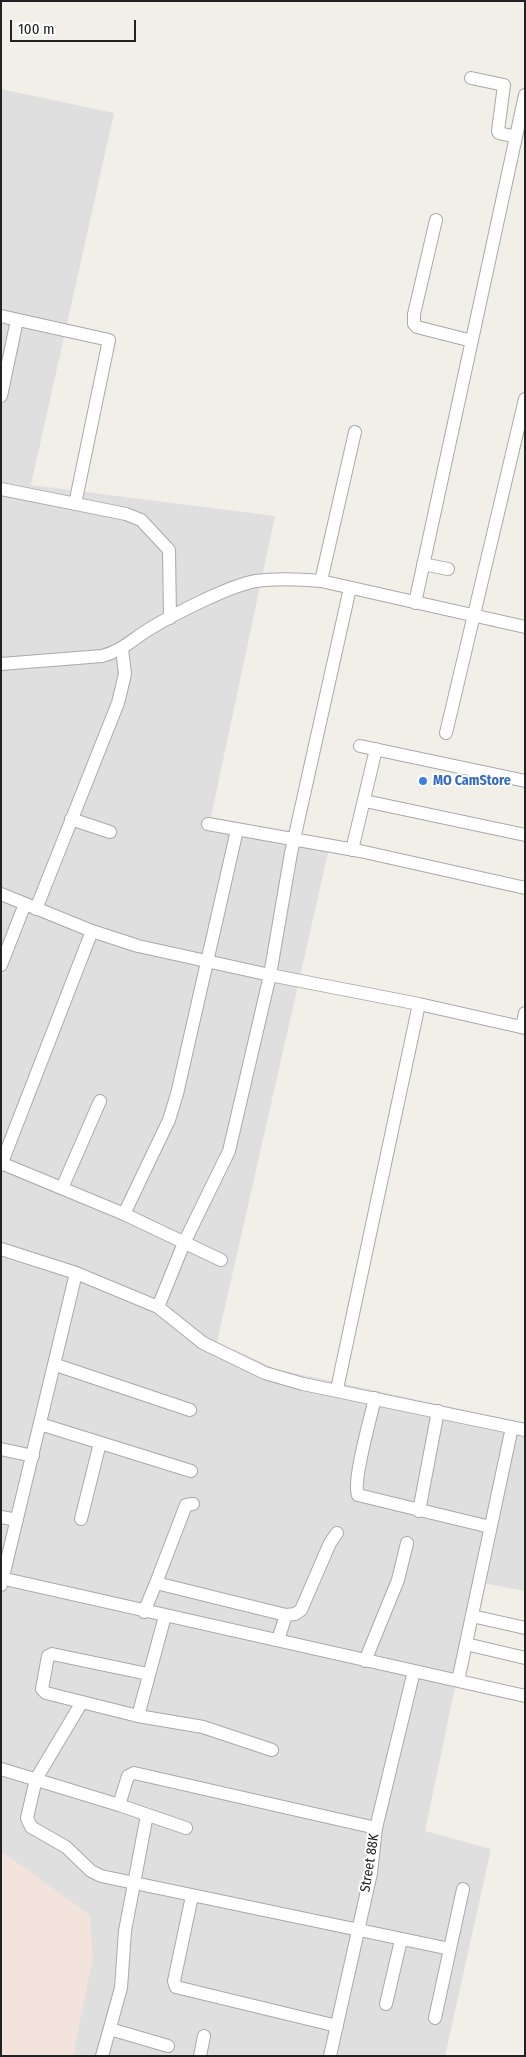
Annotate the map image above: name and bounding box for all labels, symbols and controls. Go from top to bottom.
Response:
scale bar [12,10,139,42]
text: 100 m [18,20,55,38]
place label: MO CamStore [433,773,511,789]
marker: MO CamStore [417,775,429,787]
street label: Street 88K [357,1832,383,1894]

